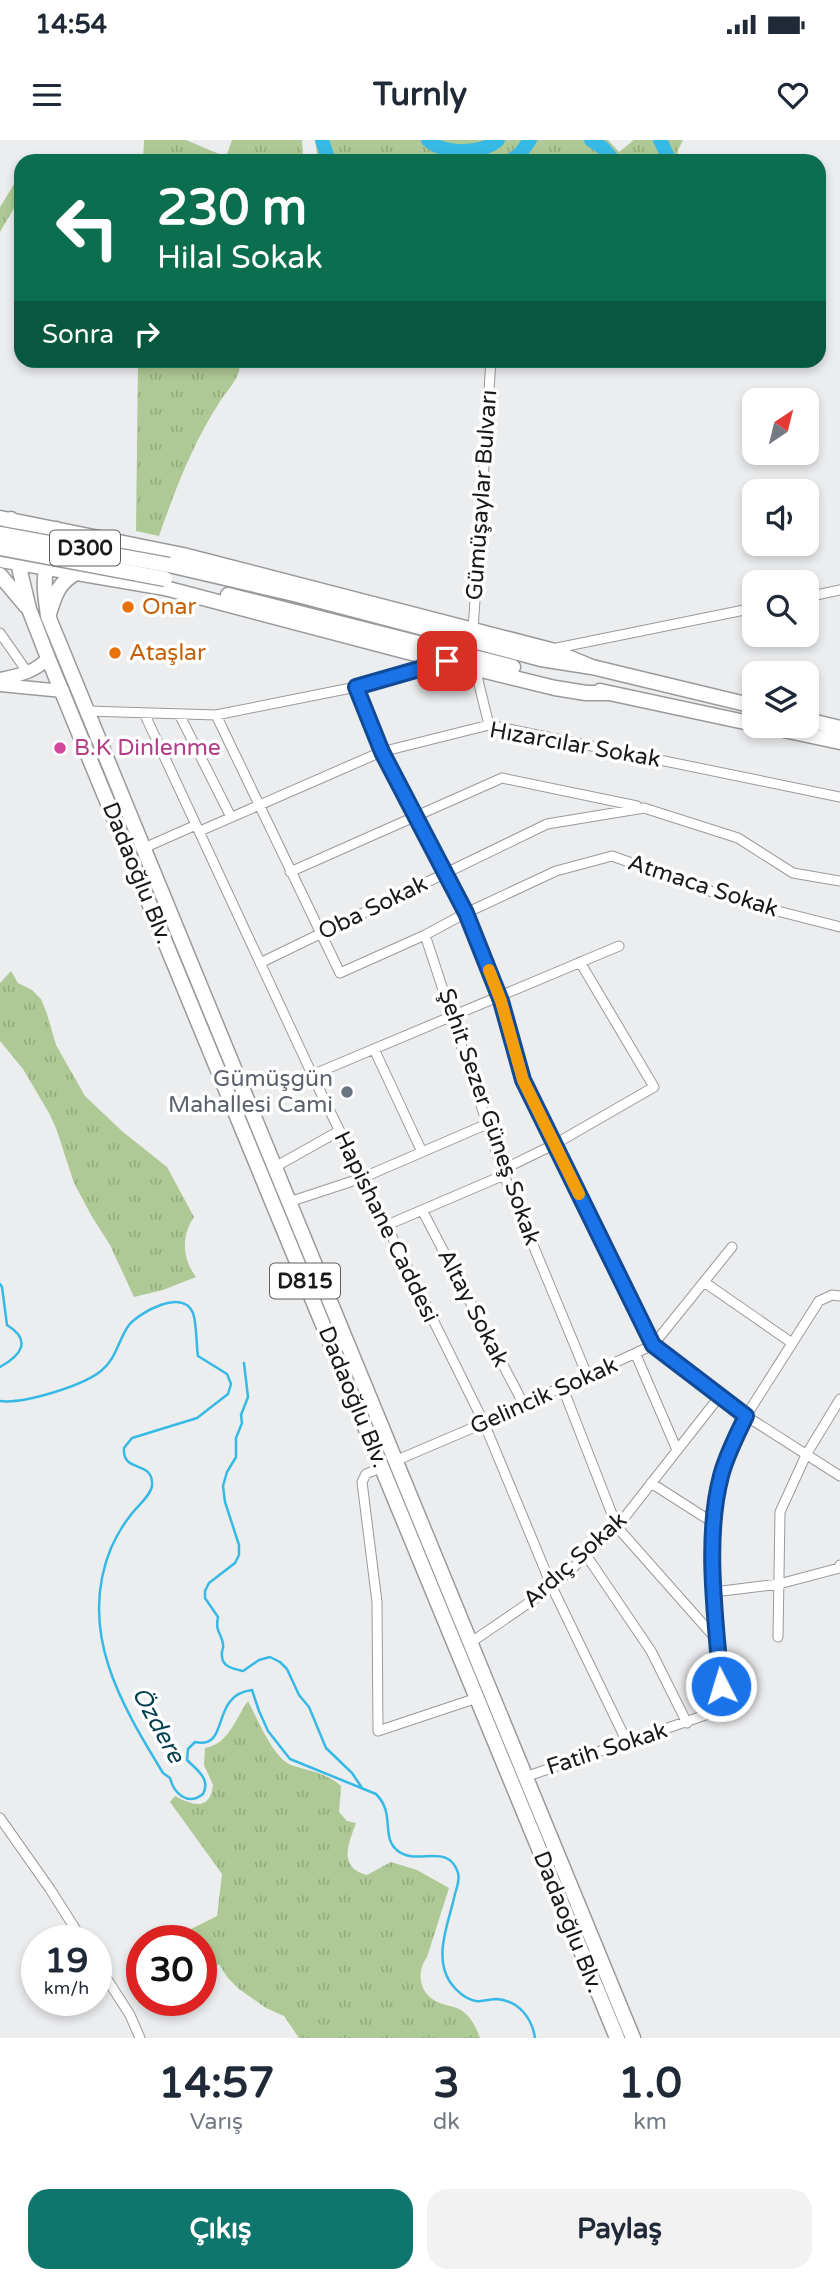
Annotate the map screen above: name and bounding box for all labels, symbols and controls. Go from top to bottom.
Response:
text: 14:54 [35,9,107,40]
icon: menu [28,76,66,114]
text: Turnly [373,76,467,114]
icon: heart [774,76,812,114]
text: 230 m [157,179,307,238]
icon: left [42,182,133,273]
text: Hilal Sokak [157,239,323,277]
icon: right [128,315,166,353]
text: Sonra [42,319,114,350]
north arrow [742,388,819,466]
map controls [742,388,819,738]
street label: Gümüşaylar Bulvarı [461,389,503,601]
button: sound [742,479,819,556]
road number: D300 [50,530,120,566]
button: search [742,570,819,647]
place label: Onar [142,593,196,621]
marker: Onar [120,599,136,615]
pin [417,631,477,691]
place label: Ataşlar [129,639,206,667]
icon: arrive [428,642,466,680]
marker: Ataşlar [107,645,123,661]
button: layers [742,661,819,738]
street label: Hızarcılar Sokak [487,716,663,774]
place label: B.K Dinlenme [74,734,221,762]
marker: B.K Dinlenme [52,740,68,756]
street label: Dadaoğlu Blv. [96,798,178,948]
street label: Atmaca Sokak [624,848,782,924]
street label: Oba Sokak [314,870,432,946]
street label: Şehit Sezer Güneş Sokak [432,985,546,1249]
place label: Gümüşgün Mahallesi Cami [168,1065,333,1119]
marker: Gümüşgün Mahallesi Cami [339,1084,355,1100]
street label: Hapishane Caddesi [328,1127,444,1327]
street label: Altay Sokak [431,1244,515,1372]
road number: D815 [270,1264,340,1298]
street label: Dadaoğlu Blv. [312,1322,394,1472]
street label: Gelincik Sokak [466,1351,622,1441]
street label: Ardıç Sokak [517,1506,633,1614]
position arrow [684,1649,758,1723]
water label: Özdere [125,1682,191,1769]
street label: Fatih Sokak [543,1716,671,1782]
street label: Dadaoğlu Blv. [527,1847,609,1997]
speed limit sign: 30 [126,1925,217,2016]
text: 19 [45,1940,88,1982]
text: km/h [44,1977,89,1999]
text: 14:57 [158,2058,275,2109]
text: 3 [433,2058,460,2109]
text: 1.0 [618,2058,682,2109]
text: Varış [190,2108,243,2136]
text: dk [433,2108,460,2136]
text: km [633,2108,667,2136]
button: Çıkış [28,2189,413,2269]
button: Paylaş [427,2189,812,2269]

